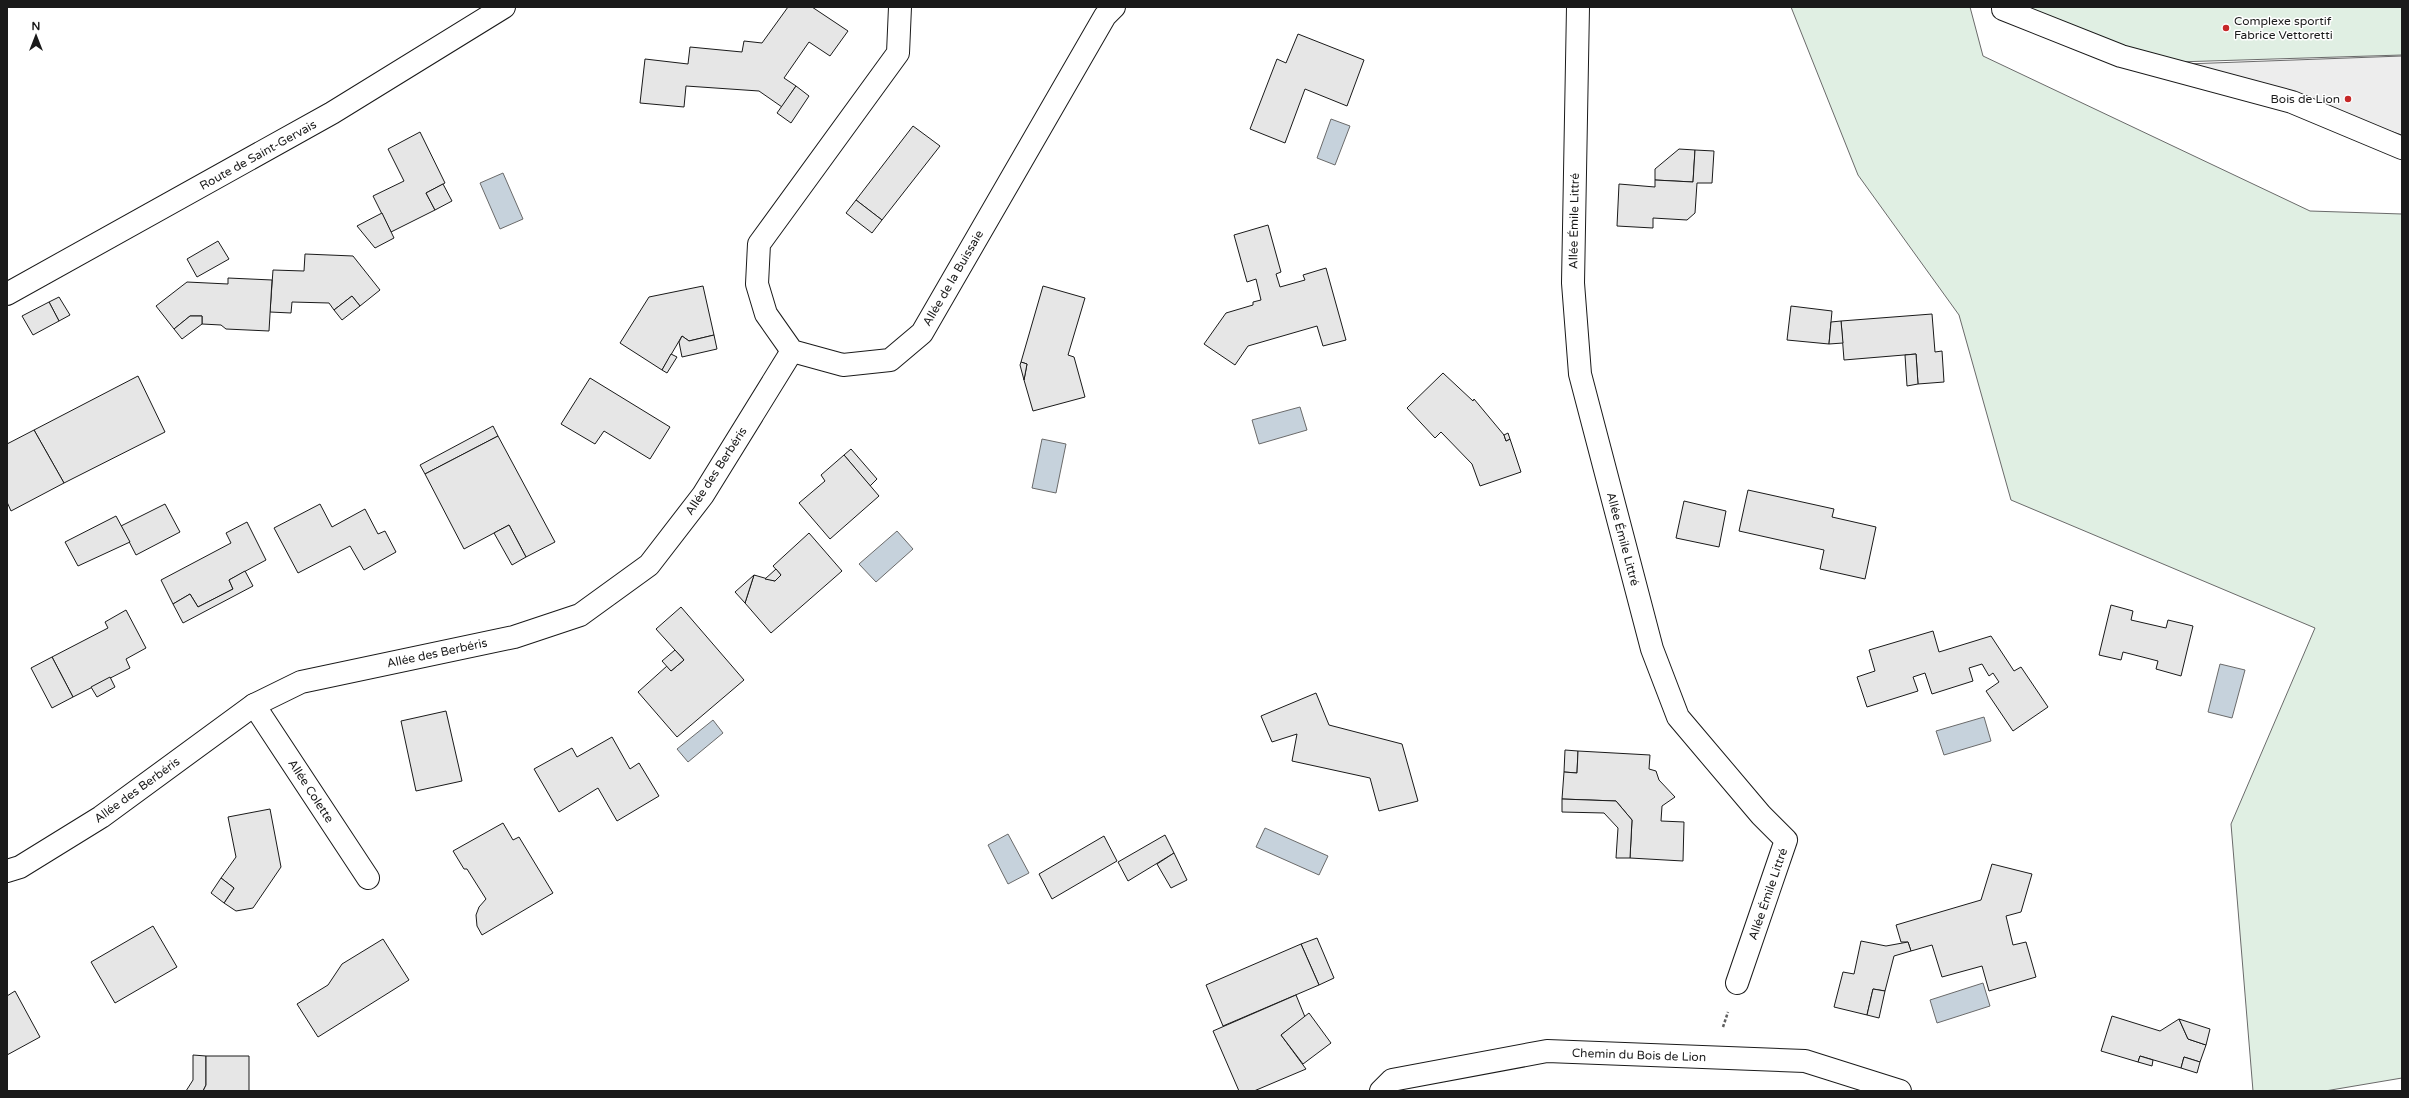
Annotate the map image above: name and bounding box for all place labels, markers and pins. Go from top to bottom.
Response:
place label: Complexe sportif Fabrice Vettoretti [2234,14,2333,42]
marker: Complexe sportif Fabrice Vettoretti [2221,23,2231,33]
place label: Bois de Lion [2271,92,2340,106]
marker: Bois de Lion [2343,94,2353,104]

